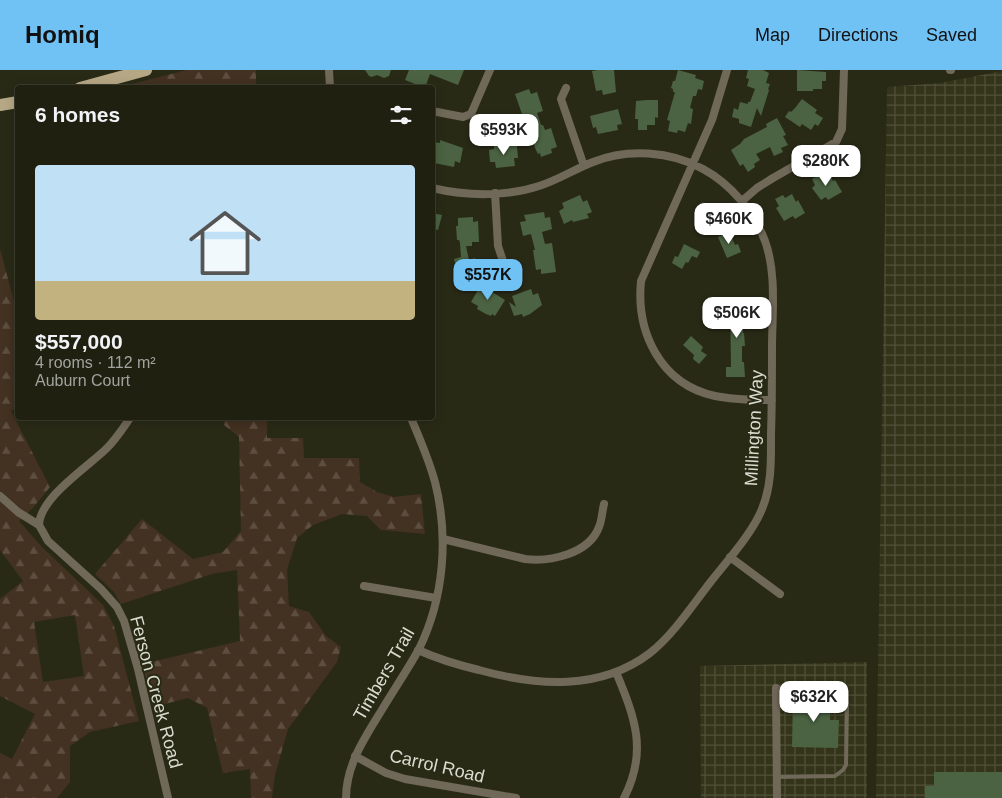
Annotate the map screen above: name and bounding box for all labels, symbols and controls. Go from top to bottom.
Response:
text: Homiq [25,21,100,48]
text: Map [755,25,790,45]
text: Directions [818,25,898,45]
text: Saved [926,25,977,45]
icon: filters [387,101,415,129]
text: 6 homes [35,103,120,126]
pin: $593K [469,114,539,156]
text: $593K [480,121,528,138]
pin: $280K [791,144,861,187]
text: $280K [802,152,850,169]
icon: home [180,198,270,288]
pin: $460K [694,202,764,245]
text: $460K [705,210,753,227]
pin: $557K [453,258,523,301]
text: $557K [464,266,512,283]
pin: $506K [702,296,772,339]
text: $506K [713,304,761,321]
text: $557,000 [35,330,123,353]
text: 4 rooms · 112 m² [35,354,156,371]
street label: Millington Way [741,369,767,487]
text: Auburn Court [35,372,130,389]
street label: Ferson Creek Road [126,614,186,770]
street label: Timbers Trail [350,624,418,724]
pin: $632K [779,680,849,723]
text: $632K [790,688,838,705]
street label: Carrol Road [387,745,487,787]

